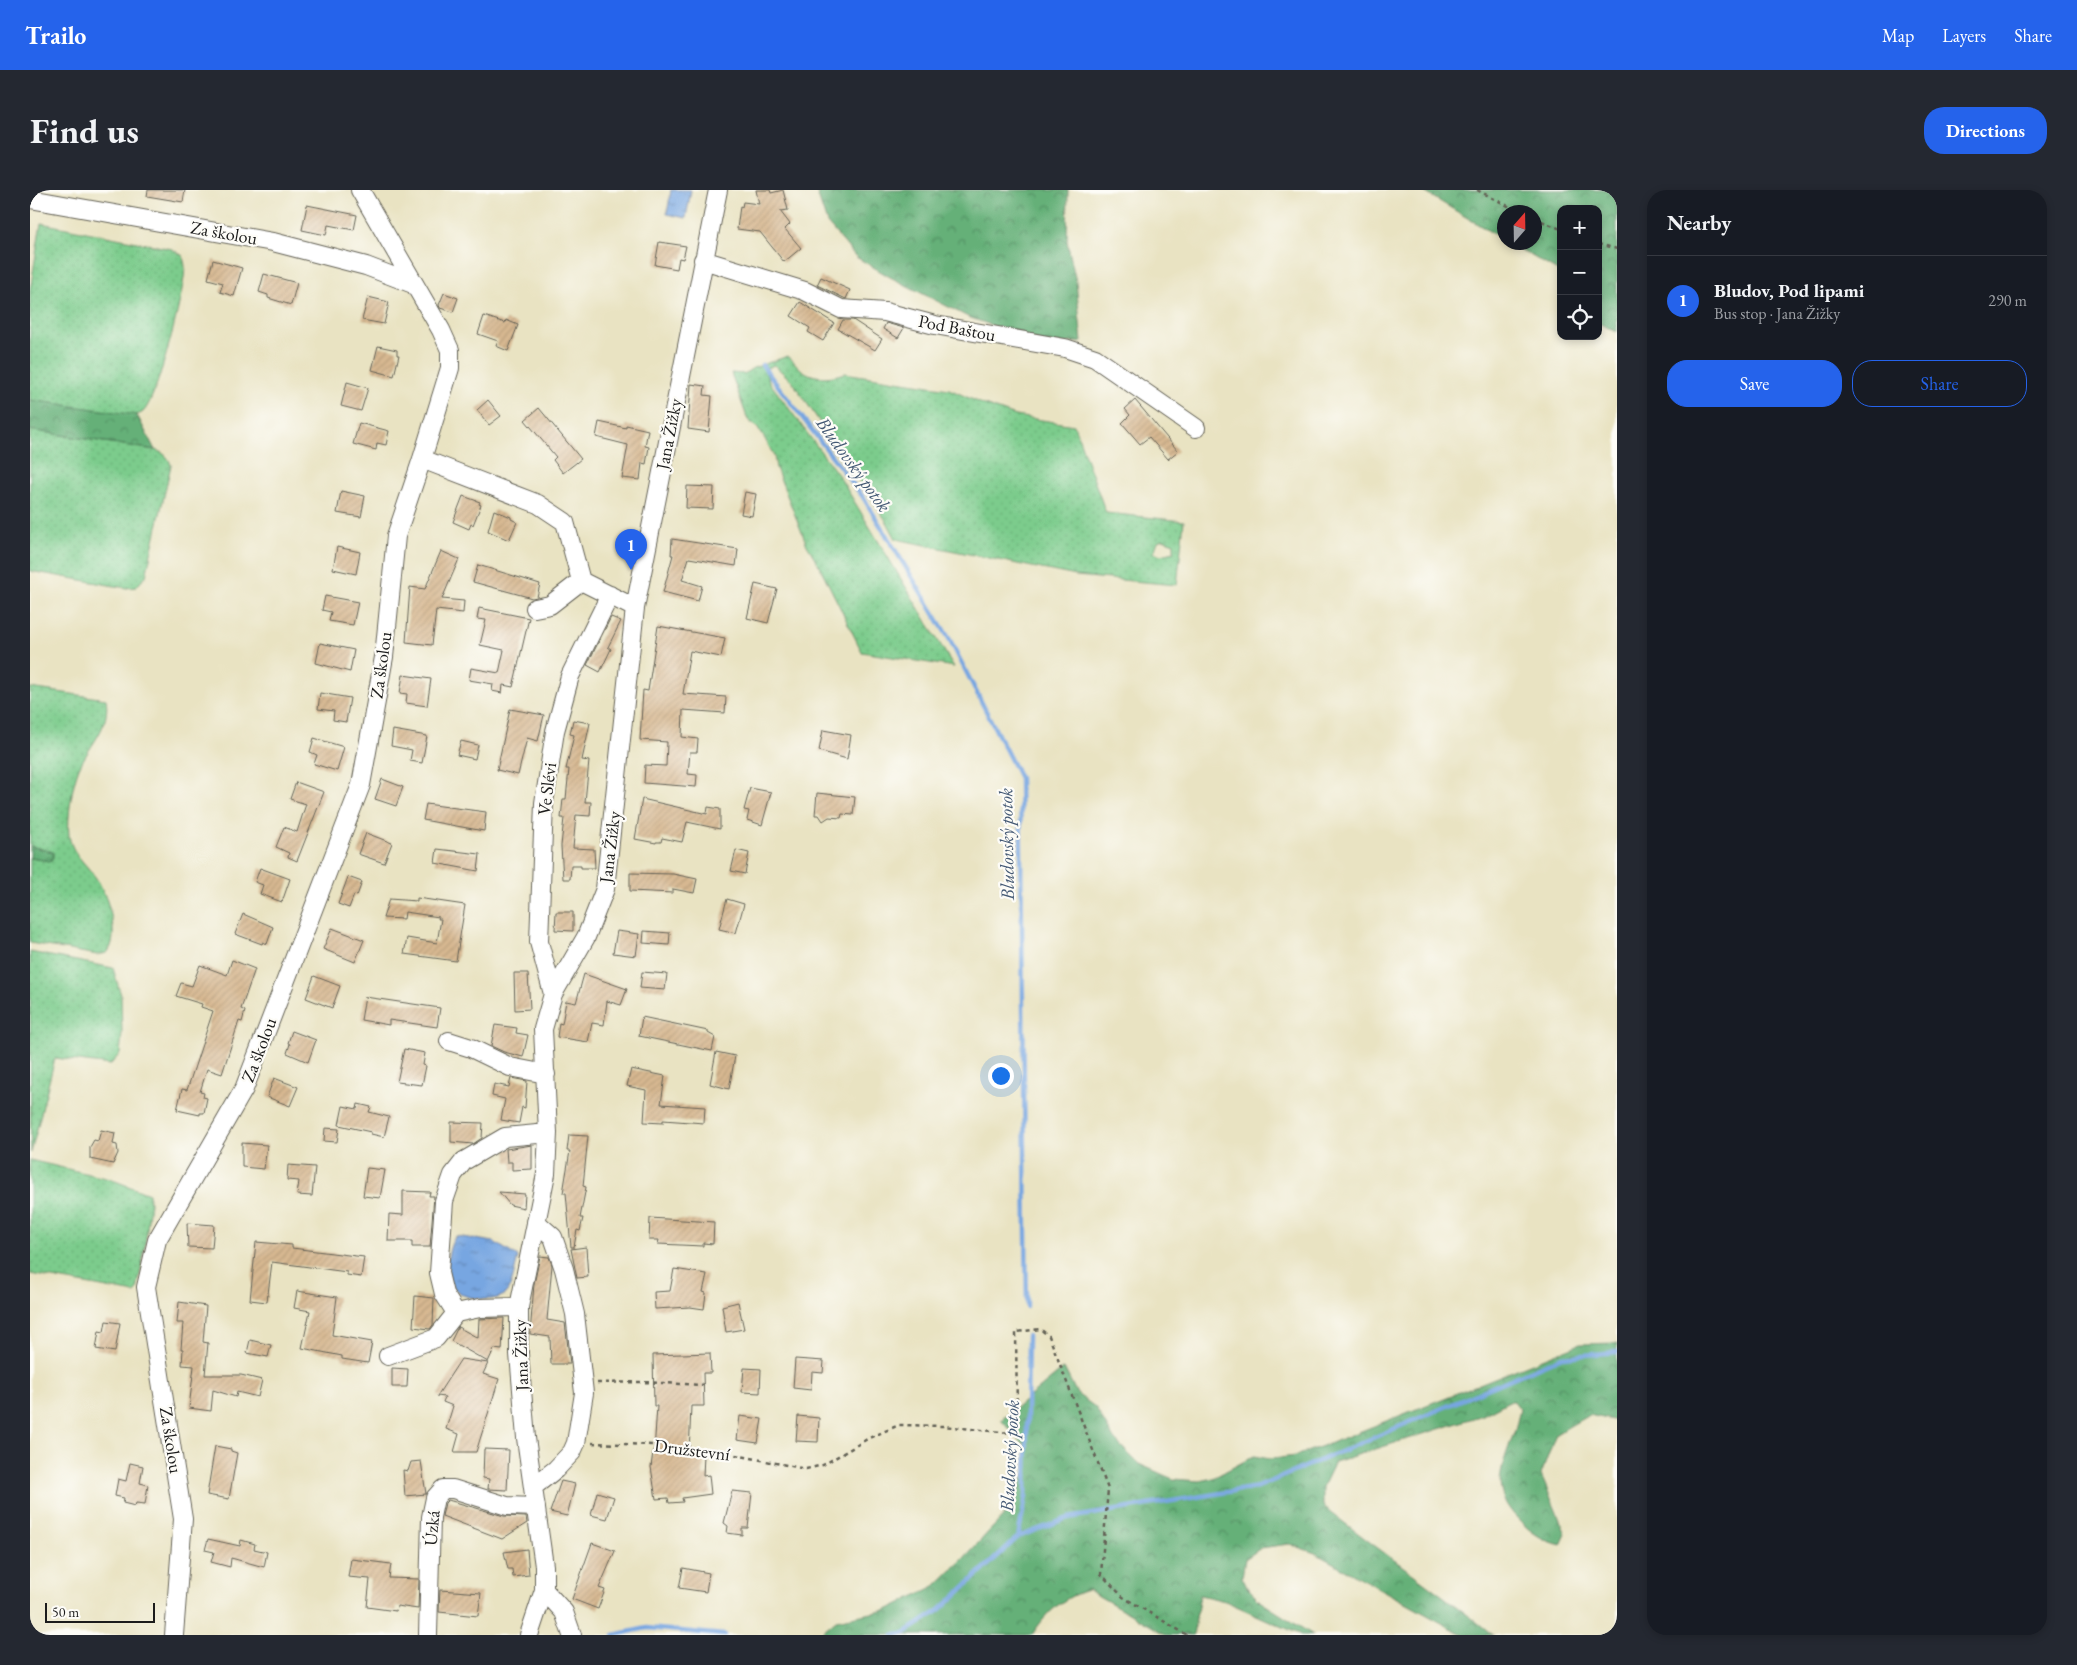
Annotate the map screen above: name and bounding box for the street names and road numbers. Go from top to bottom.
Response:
street label: Za školou [189,215,260,250]
street label: Pod Baštou [916,309,998,346]
street label: Jana Žižky [650,396,687,473]
street label: Za školou [364,630,397,700]
street label: Ve Slévi [532,761,561,817]
street label: Jana Žižky [593,810,625,886]
street label: Za školou [236,1014,282,1085]
street label: Jana Žižky [508,1319,533,1393]
street label: Za školou [155,1405,188,1475]
street label: Družstevní [653,1433,732,1466]
street label: Úzká [418,1508,445,1547]

